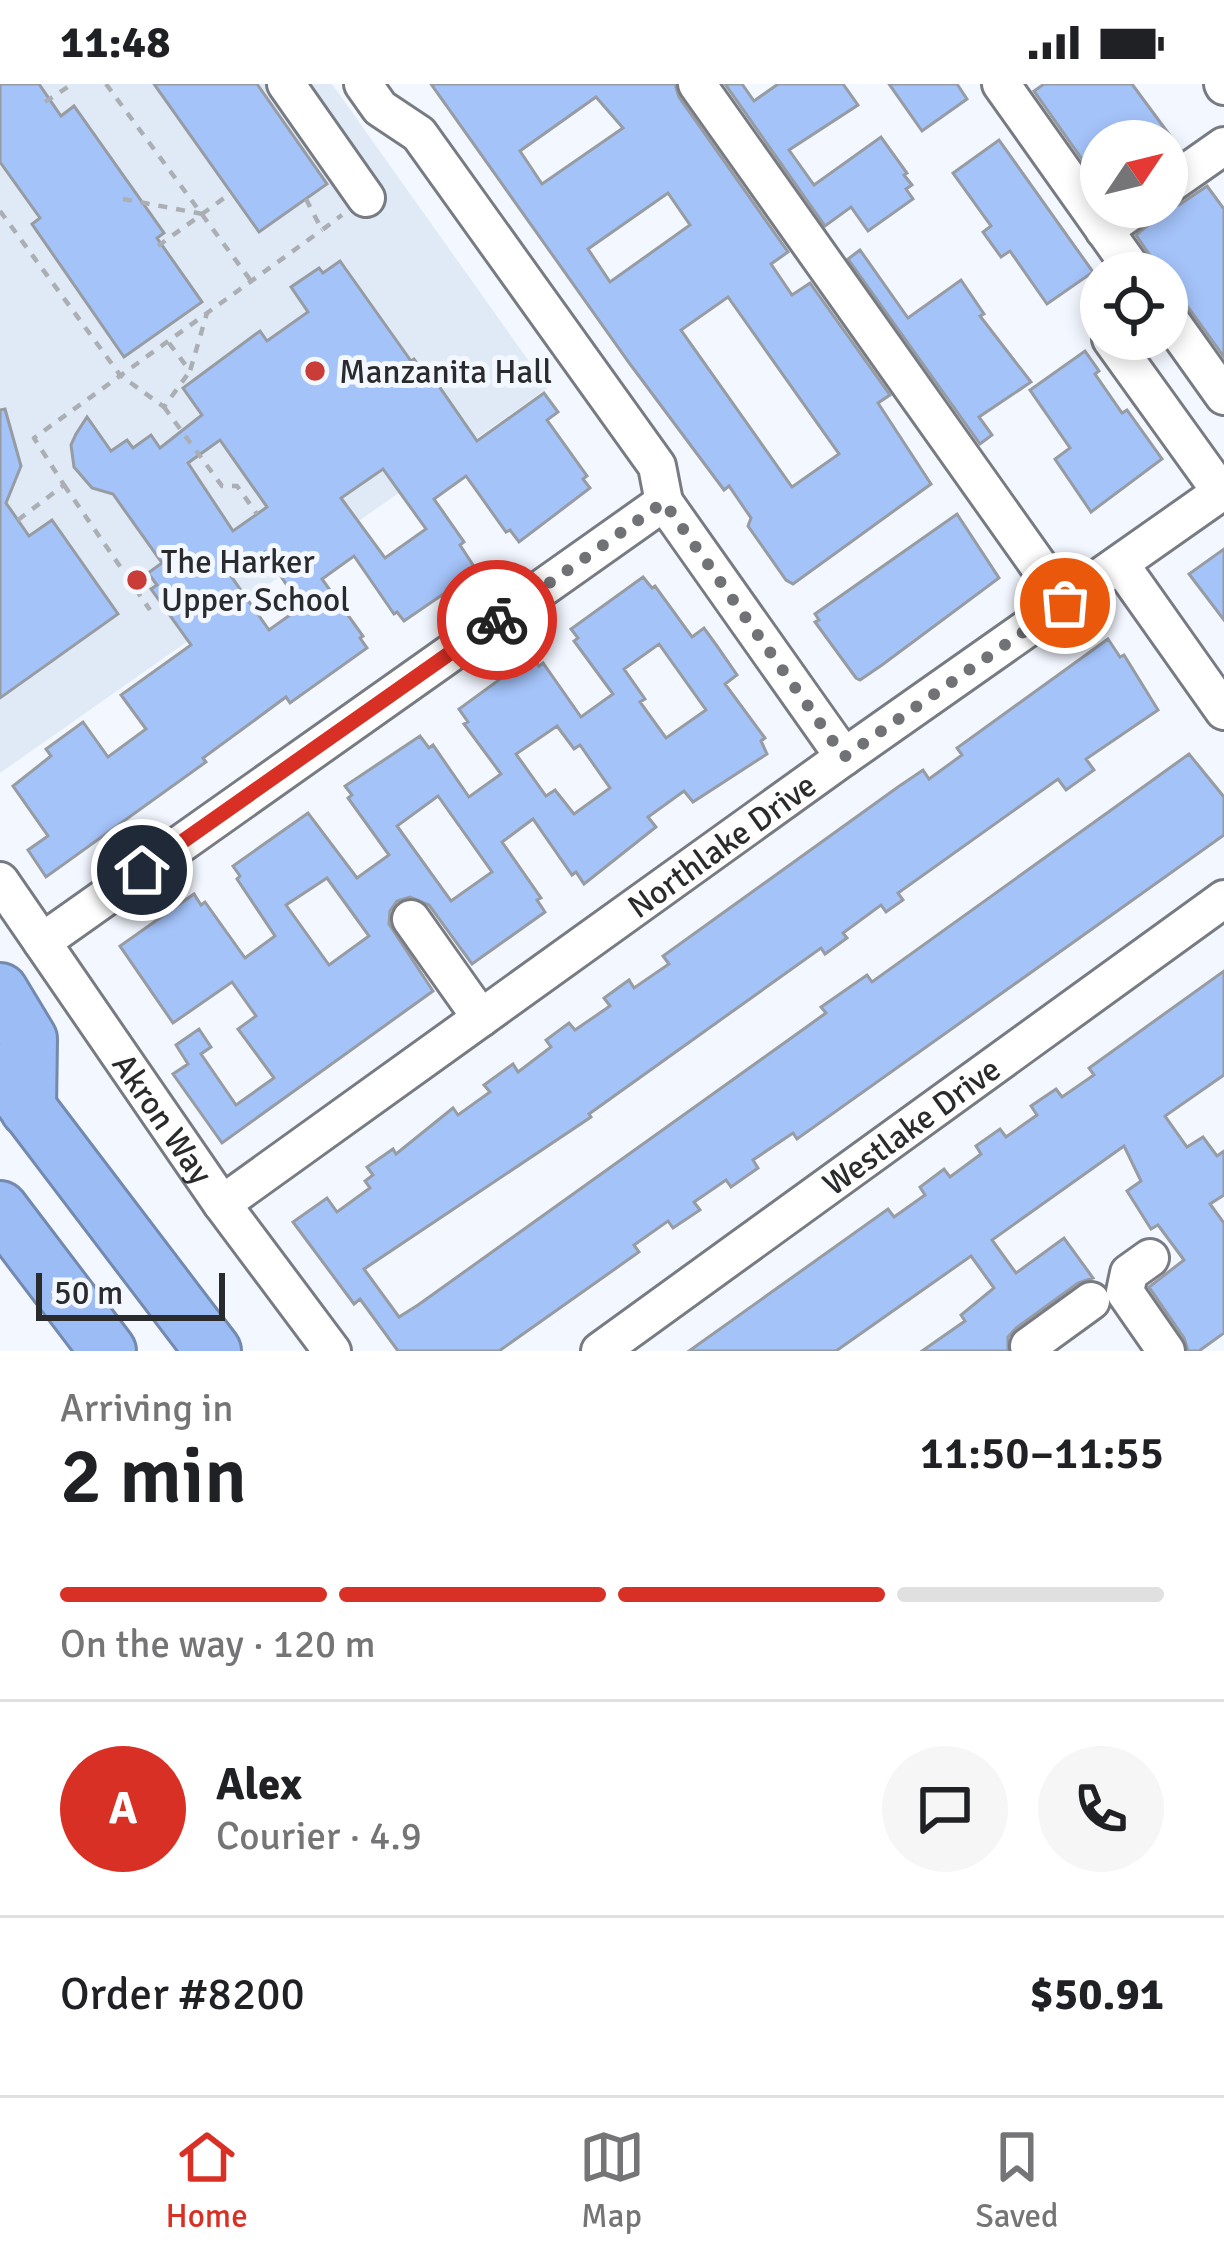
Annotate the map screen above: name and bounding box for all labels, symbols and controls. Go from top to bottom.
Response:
text: 11:48 [60,15,170,70]
north arrow [1080,120,1188,228]
map controls [1080,120,1188,360]
button: locate [1080,252,1188,360]
place label: Manzanita Hall [339,352,552,393]
marker: Manzanita Hall [302,358,328,384]
place label: The Harker Upper School [161,542,350,621]
pin [1014,552,1116,654]
courier [437,560,557,680]
marker: The Harker Upper School [124,567,150,593]
icon: bag [1032,570,1098,636]
icon: bike [464,587,530,653]
street label: Northlake Drive [620,765,824,928]
pin [91,819,193,921]
icon: home [109,837,175,903]
street label: Akron Way [103,1046,221,1193]
street label: Westlake Drive [815,1049,1009,1205]
scale bar [36,1267,225,1320]
text: 50 m [54,1273,123,1314]
text: Arriving in [60,1384,234,1432]
text: 11:50–11:55 [920,1426,1164,1481]
text: 2 min [60,1429,247,1525]
text: On the way · 120 m [60,1620,376,1668]
button: chat [882,1746,1008,1872]
button: phone [1038,1746,1164,1872]
text: Alex [216,1757,302,1812]
text: A [109,1781,137,1836]
text: Courier · 4.9 [216,1812,422,1860]
text: Order #8200 [60,1967,305,2022]
text: $50.91 [1030,1967,1164,2022]
tab: Home [165,2124,248,2237]
tab: Map [579,2124,645,2237]
tab: Saved [975,2124,1059,2237]

